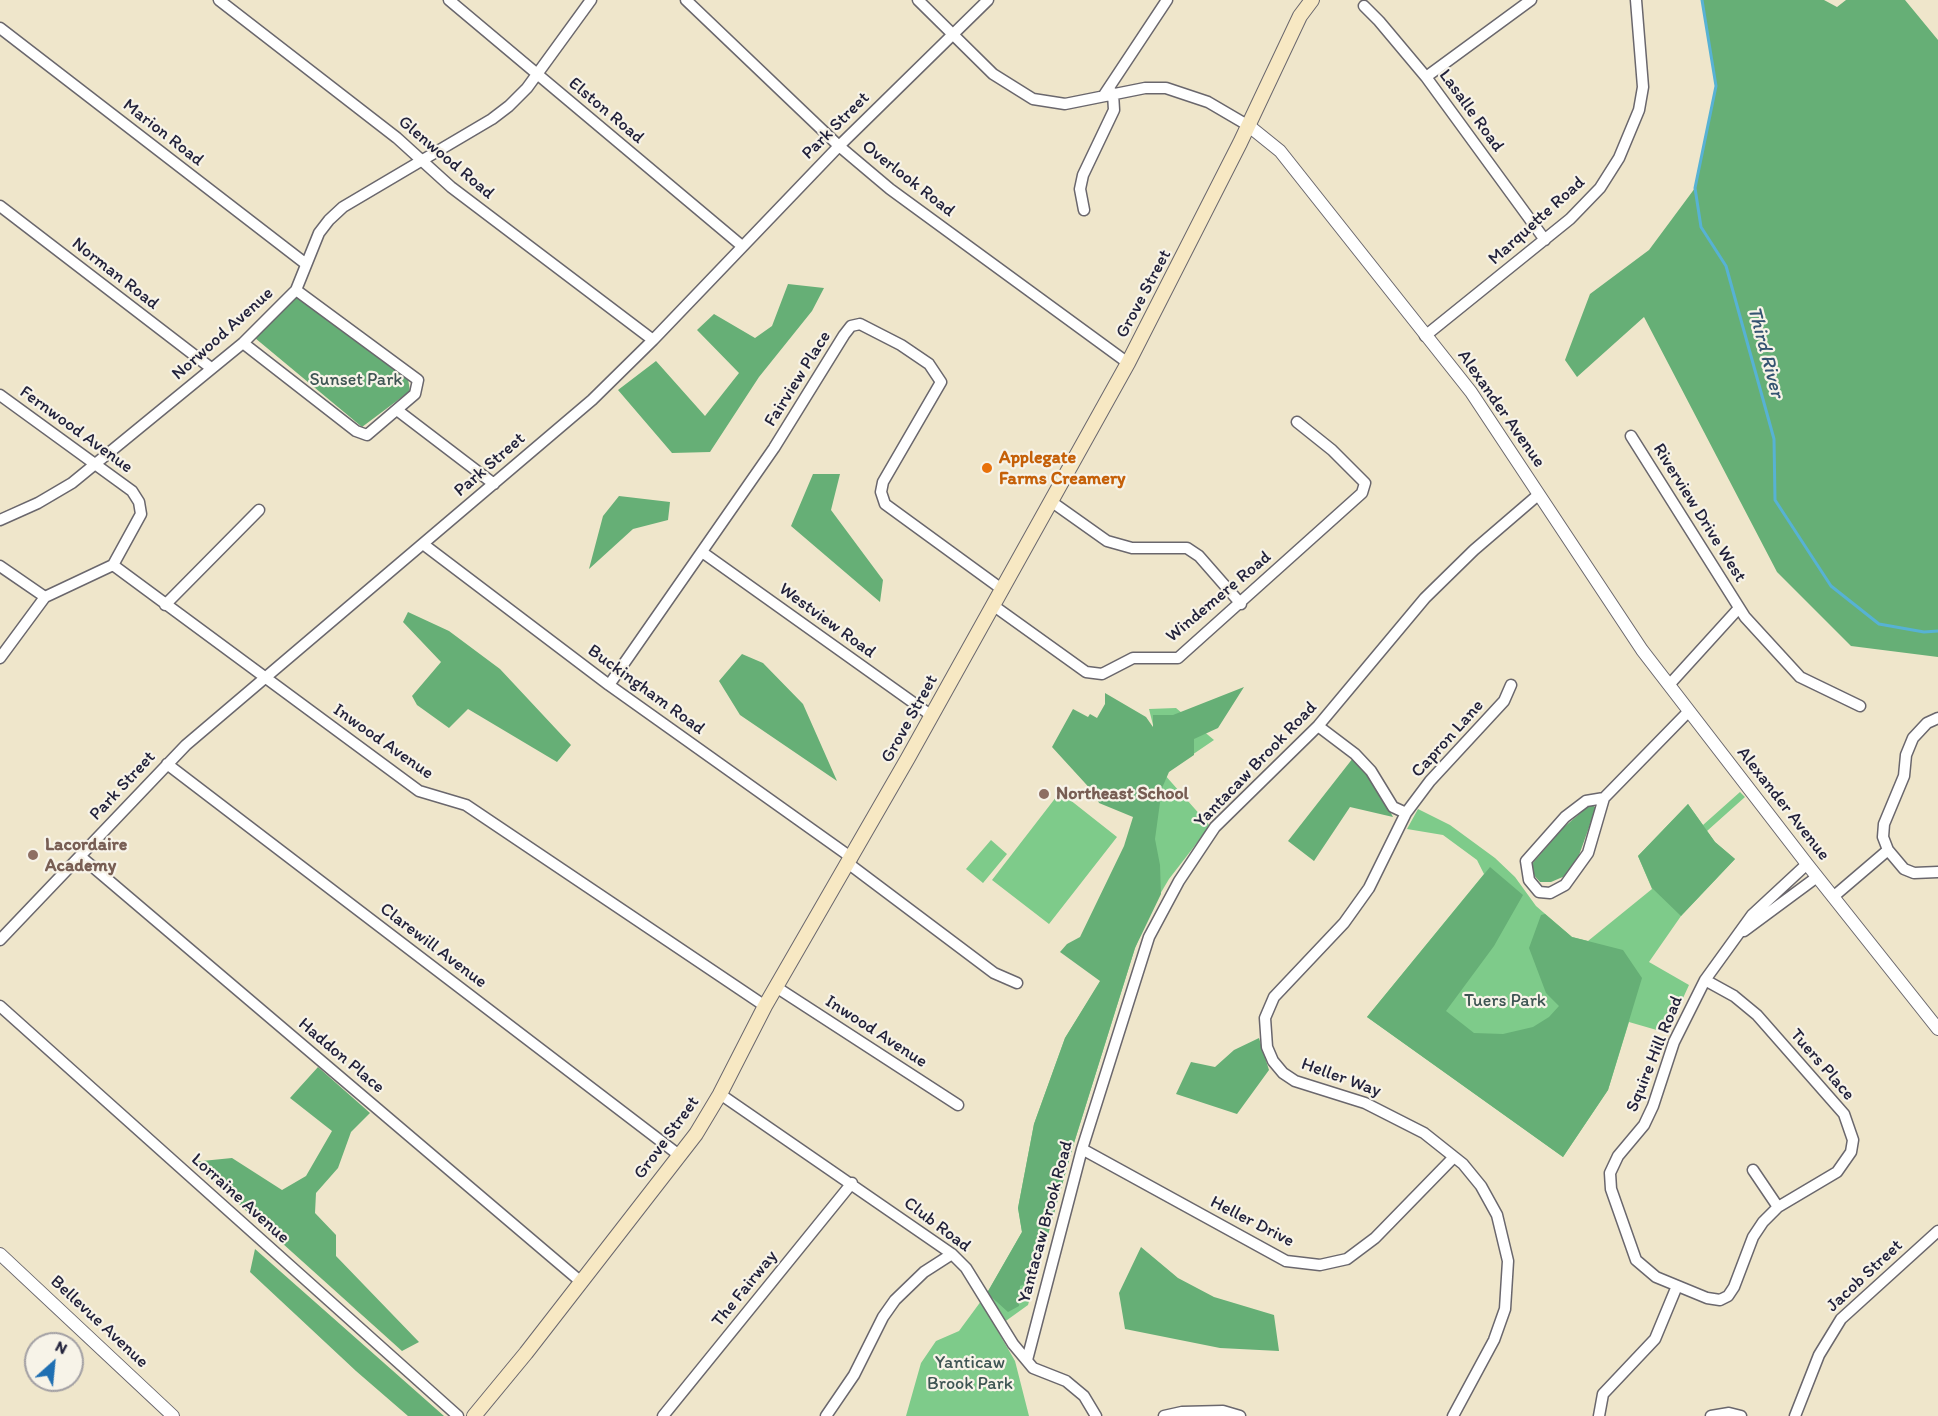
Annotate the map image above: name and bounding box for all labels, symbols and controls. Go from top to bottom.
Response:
street label: Lasalle Road [1434,65,1508,157]
street label: Elston Road [564,73,648,149]
street label: Park Street [798,88,874,164]
street label: Marion Road [118,95,208,171]
street label: Glenwood Road [393,111,499,205]
street label: Overlook Road [857,136,959,222]
street label: Marquette Road [1484,172,1590,270]
street label: Norman Road [67,233,163,315]
street label: Grove Street [1112,246,1176,342]
street label: Norwood Avenue [168,283,278,385]
water label: Third River [1741,304,1789,400]
street label: Fairview Place [760,327,836,431]
street label: Alexander Avenue [1452,346,1550,472]
park label: Sunset Park [309,369,403,391]
street label: Fernwood Avenue [15,382,137,478]
street label: Park Street [450,428,530,502]
street label: Riverview Drive West [1648,440,1750,586]
place label: Applegate Farms Creamery [999,447,1126,490]
marker: Applegate Farms Creamery [980,461,994,475]
street label: Windemere Road [1162,547,1276,647]
street label: Westview Road [774,579,880,663]
street label: Buckingham Road [583,640,709,740]
street label: Grove Street [877,671,943,767]
street label: Capron Lane [1407,695,1489,783]
street label: Yantacaw Brook Road [1190,697,1322,833]
street label: Inwood Avenue [329,699,437,785]
street label: Alexander Avenue [1732,743,1834,865]
street label: Park Street [85,747,161,825]
place label: Northeast School [1056,783,1189,805]
marker: Northeast School [1037,787,1051,801]
place label: Lacordaire Academy [45,834,127,876]
marker: Lacordaire Academy [26,848,40,862]
street label: Clarewill Avenue [375,899,491,993]
park label: Tuers Park [1464,990,1546,1012]
street label: Inwood Avenue [821,991,931,1073]
street label: Squire Hill Road [1622,993,1688,1115]
street label: Haddon Place [293,1014,389,1098]
street label: Tuers Place [1785,1025,1859,1105]
street label: Heller Way [1298,1054,1384,1102]
street label: Grove Street [630,1092,704,1184]
street label: Yantacaw Brook Road [1014,1138,1078,1306]
street label: Lorraine Avenue [186,1149,294,1249]
street label: Heller Drive [1206,1192,1298,1252]
street label: Club Road [899,1193,975,1257]
street label: Jacob Street [1822,1235,1908,1317]
street label: The Fairway [708,1246,782,1332]
street label: Bellevue Avenue [45,1271,153,1373]
north arrow [24,1332,84,1392]
text: N [52,1336,71,1358]
park label: Yanticaw Brook Park [927,1352,1013,1394]

